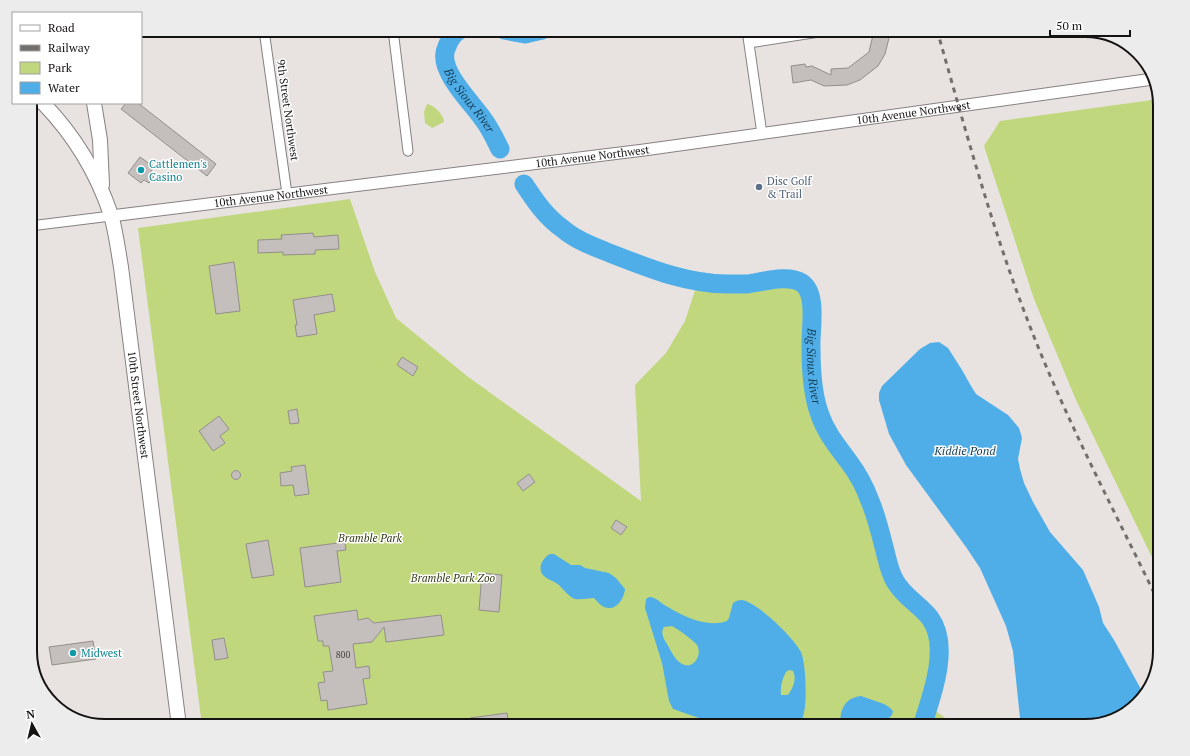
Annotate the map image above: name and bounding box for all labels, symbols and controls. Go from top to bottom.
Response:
legend [12,12,142,104]
scale bar [1050,12,1130,38]
text: 50 m [1056,18,1083,33]
text: Road [48,20,75,35]
text: Railway [48,40,91,55]
street label: 9th Street Northwest [274,58,302,162]
text: Park [48,60,73,75]
water label: Big Sioux River [441,65,499,136]
text: Water [48,80,80,95]
street label: 10th Avenue Northwest [855,98,971,127]
street label: 10th Avenue Northwest [534,142,650,170]
place label: Cattlemen's Casino [149,157,207,184]
marker: Cattlemen's Casino [136,165,146,175]
place label: Disc Golf & Trail [767,174,813,201]
street label: 10th Avenue Northwest [213,182,329,210]
marker: Disc Golf & Trail [754,182,764,192]
water label: Big Sioux River [804,327,825,407]
street label: 10th Street Northwest [125,350,152,459]
water label: Kiddie Pond [933,443,996,458]
park label: Bramble Park [337,531,403,545]
park label: Bramble Park Zoo [410,571,496,585]
place label: Midwest [81,646,122,660]
marker: Midwest [68,648,78,658]
house number: 800 [336,649,350,661]
north arrow [12,704,52,744]
text: N [26,706,36,722]

